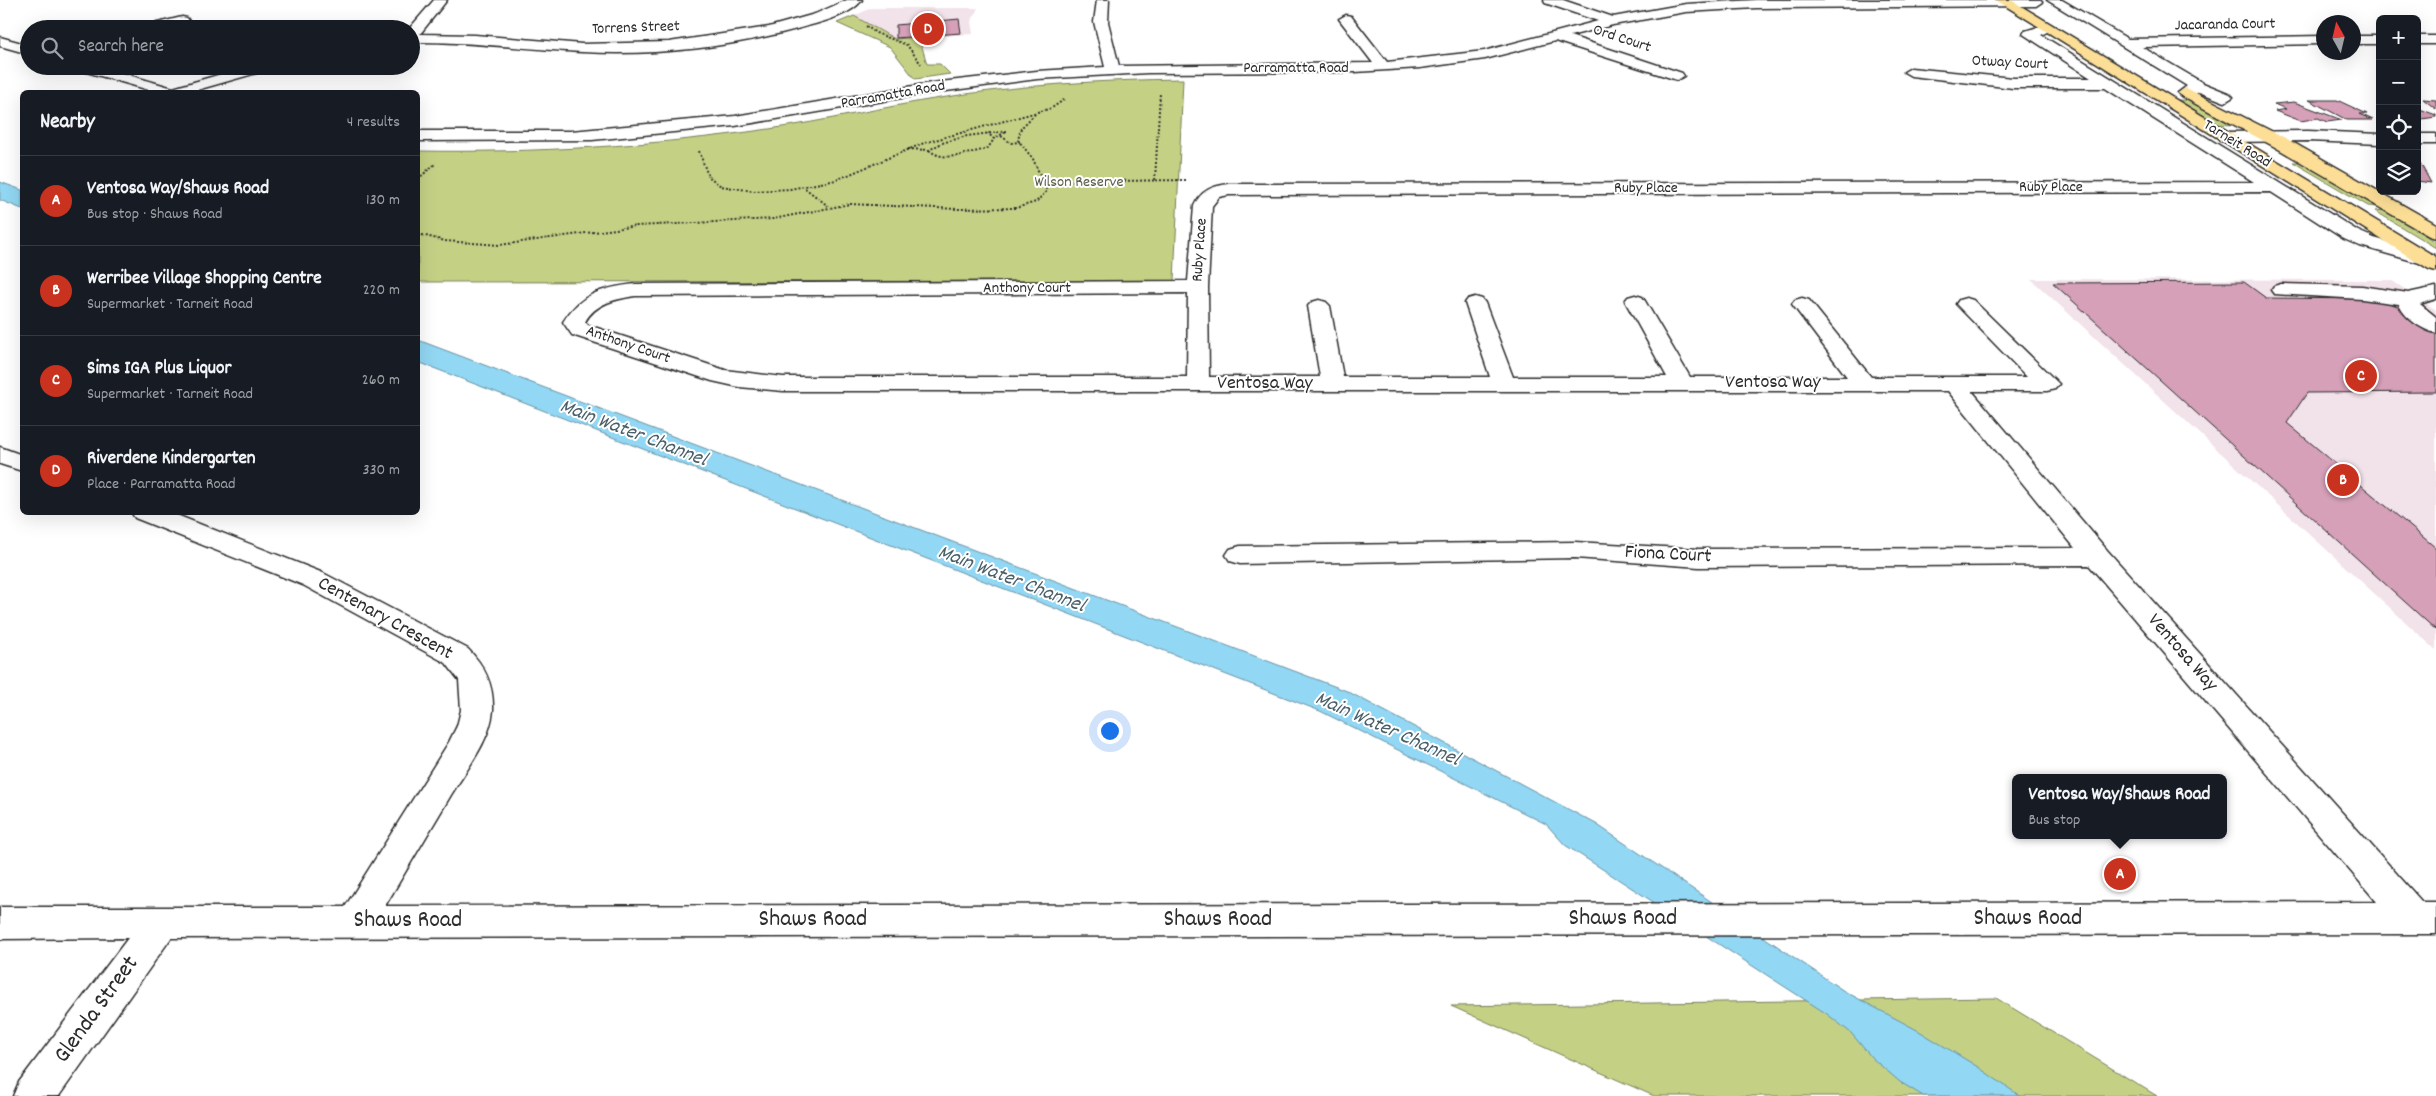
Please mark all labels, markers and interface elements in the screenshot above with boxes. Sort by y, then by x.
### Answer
pin: D [912,10,944,48]
street label: Jacaranda Court [2175,13,2276,37]
street label: Torrens Street [592,15,680,41]
north arrow [2316,15,2361,60]
map controls [2376,15,2421,195]
button: + [2376,15,2421,60]
street label: Ord Court [1590,19,1654,59]
search box [20,20,420,75]
icon: search [38,34,66,62]
text: Search here [78,34,164,61]
street label: Otway Court [1971,50,2049,76]
street label: Parramatta Road [1243,57,1349,80]
button: − [2376,60,2421,105]
street label: Parramatta Road [839,75,947,115]
button: locate [2376,105,2421,150]
text: Nearby [40,108,95,138]
text: 4 results [347,111,400,134]
street label: Tarneit Road [2198,114,2276,174]
button: layers [2376,150,2421,195]
park label: Wilson Reserve [1034,171,1124,194]
text: Ventosa Way/Shaws Road [87,176,269,203]
street label: Ruby Place [2019,176,2083,199]
street label: Ruby Place [1614,177,1678,200]
text: A [52,189,60,212]
text: 130 m [366,189,400,212]
text: Bus stop · Shaws Road [87,203,223,226]
street label: Ruby Place [1186,217,1214,283]
text: Werribee Village Shopping Centre [87,266,322,293]
street label: Anthony Court [983,277,1071,300]
text: B [52,279,60,302]
text: 220 m [363,279,400,302]
text: Supermarket · Tarneit Road [87,293,253,316]
street label: Anthony Court [583,320,673,370]
text: Sims IGA Plus Liquor [87,356,232,383]
pin: C [2345,357,2377,395]
text: C [52,369,60,392]
text: 260 m [362,369,400,392]
street label: Ventosa Way [1725,369,1822,397]
street label: Ventosa Way [1217,370,1314,398]
text: Supermarket · Tarneit Road [87,383,253,406]
water label: Main Water Channel [555,392,713,477]
text: Riverdene Kindergarten [87,446,256,473]
text: D [52,459,60,482]
text: 330 m [362,459,400,482]
pin: B [2327,461,2359,499]
text: Place · Parramatta Road [87,473,236,496]
water label: Main Water Channel [933,538,1091,623]
street label: Fiona Court [1624,539,1712,571]
street label: Centenary Crescent [312,570,458,668]
street label: Ventosa Way [2140,608,2224,699]
water label: Main Water Channel [1310,685,1466,776]
your location [1097,718,1123,744]
popup [2012,774,2227,839]
text: Ventosa Way/Shaws Road [2028,782,2211,809]
text: Bus stop [2028,809,2081,832]
pin: A [2104,855,2136,893]
street label: Shaws Road [1569,902,1677,936]
street label: Shaws Road [1974,902,2082,936]
street label: Shaws Road [759,903,867,937]
street label: Shaws Road [1164,903,1272,937]
street label: Shaws Road [354,904,462,938]
street label: Glenda Street [46,949,148,1071]

